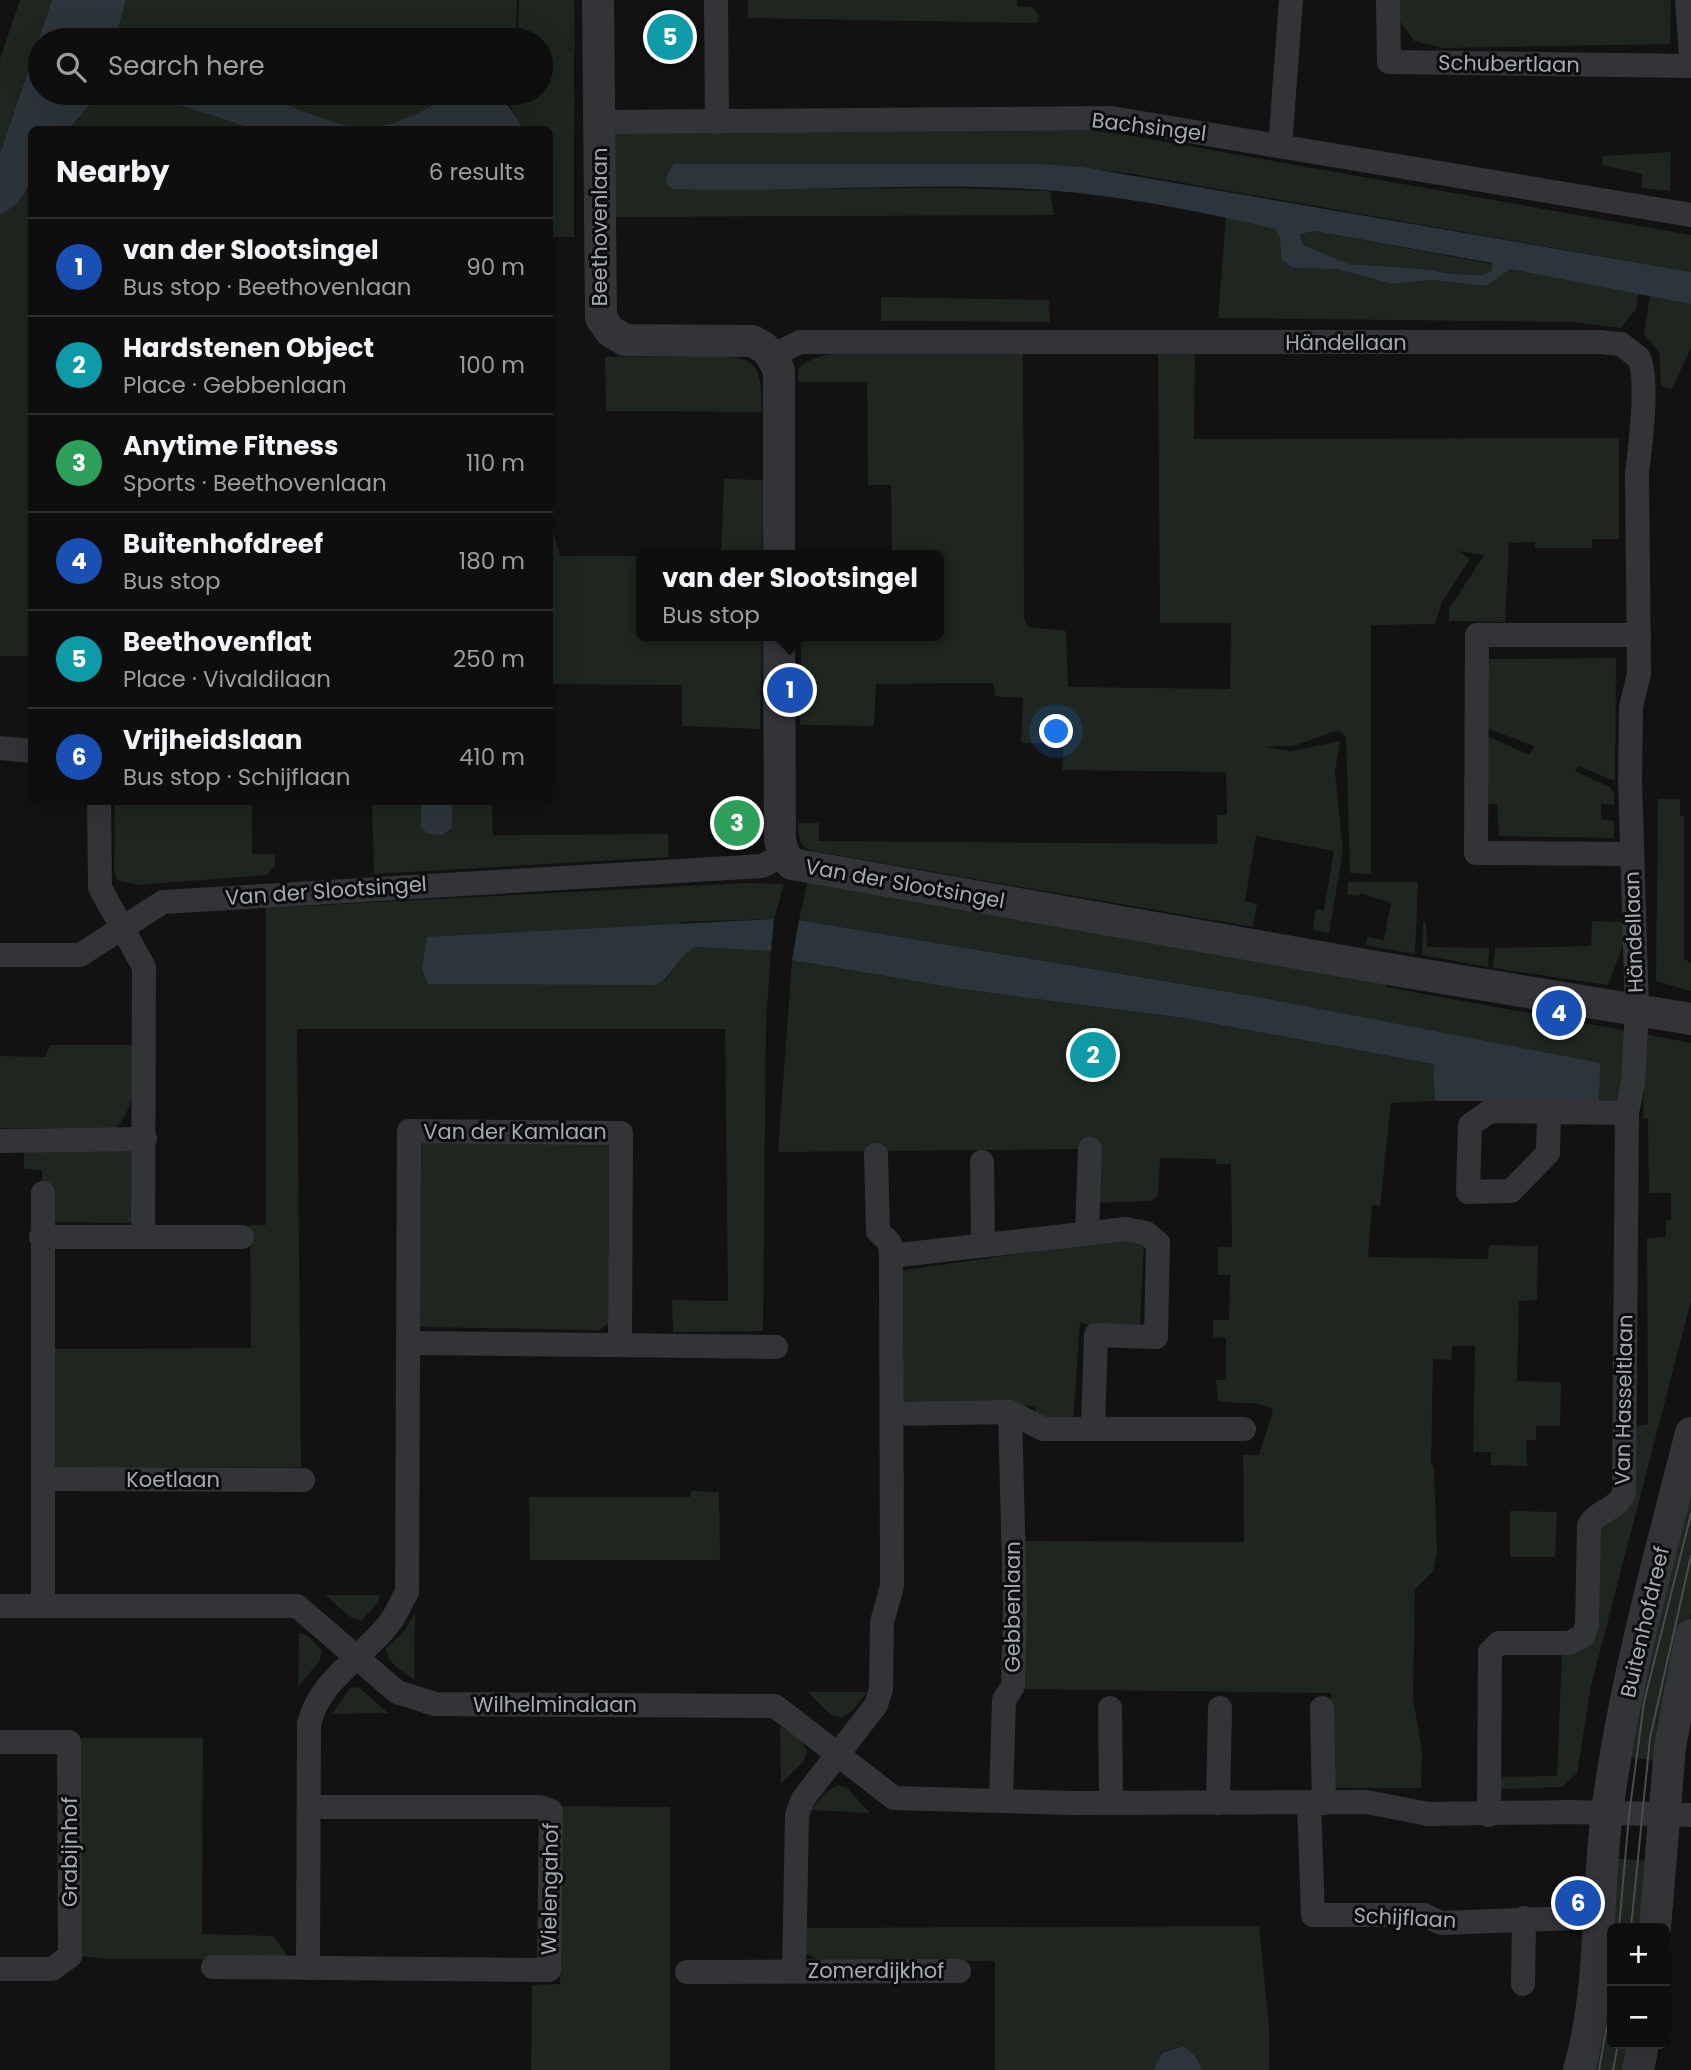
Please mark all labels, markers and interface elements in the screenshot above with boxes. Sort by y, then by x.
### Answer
pin: 5 [647,11,693,63]
search box [28,28,553,105]
icon: search [52,48,90,86]
text: Search here [108,48,265,84]
street label: Schubertlaan [1438,48,1580,79]
street label: Bachsingel [1090,105,1208,148]
street label: Beethovenlaan [585,148,614,306]
text: Nearby [56,150,170,193]
text: 6 results [429,156,525,188]
text: van der Slootsingel [123,232,379,268]
text: 1 [75,251,83,283]
text: 90 m [466,251,525,283]
text: Bus stop · Beethovenlaan [123,271,412,303]
street label: Händellaan [1285,328,1407,357]
text: Hardstenen Object [123,330,374,366]
text: 2 [72,349,86,381]
text: 100 m [459,349,525,381]
text: Place · Gebbenlaan [123,369,347,401]
text: Anytime Fitness [123,428,338,464]
text: 3 [72,447,86,479]
text: 110 m [466,447,525,479]
text: Sports · Beethovenlaan [123,467,387,499]
text: Buitenhofdreef [123,526,323,562]
text: 4 [71,545,87,577]
text: 180 m [459,545,525,577]
popup [636,550,944,641]
text: van der Slootsingel [662,560,918,596]
text: Bus stop [123,565,221,597]
text: Bus stop [662,599,760,631]
text: Beethovenflat [123,624,312,660]
text: 5 [72,643,86,675]
text: 250 m [453,643,525,675]
text: Place · Vivaldilaan [123,663,331,695]
pin: 1 [767,664,813,716]
your location [1039,714,1073,748]
text: Vrijheidslaan [123,722,302,758]
text: 6 [72,741,86,773]
text: 410 m [459,741,525,773]
text: Bus stop · Schijflaan [123,761,350,793]
pin: 3 [714,797,760,849]
street label: Van der Slootsingel [803,852,1007,915]
street label: Van der Slootsingel [224,869,428,912]
street label: Händellaan [1617,871,1650,993]
pin: 4 [1536,987,1582,1039]
pin: 2 [1070,1029,1116,1081]
street label: Van der Kamlaan [423,1117,607,1146]
street label: Van Hasseltlaan [1608,1314,1639,1486]
street label: Koetlaan [126,1465,220,1494]
street label: Gebbenlaan [998,1541,1027,1673]
street label: Buitenhofdreef [1613,1543,1676,1700]
street label: Wilhelminalaan [473,1690,637,1719]
street label: Grabijnhof [55,1797,84,1907]
street label: Wielengahof [534,1822,565,1955]
pin: 6 [1555,1877,1601,1929]
street label: Schijflaan [1353,1900,1457,1935]
map controls [1607,1923,1670,2049]
button: + [1607,1923,1670,1986]
street label: Zomerdijkhof [808,1956,944,1985]
button: − [1607,1986,1670,2049]

